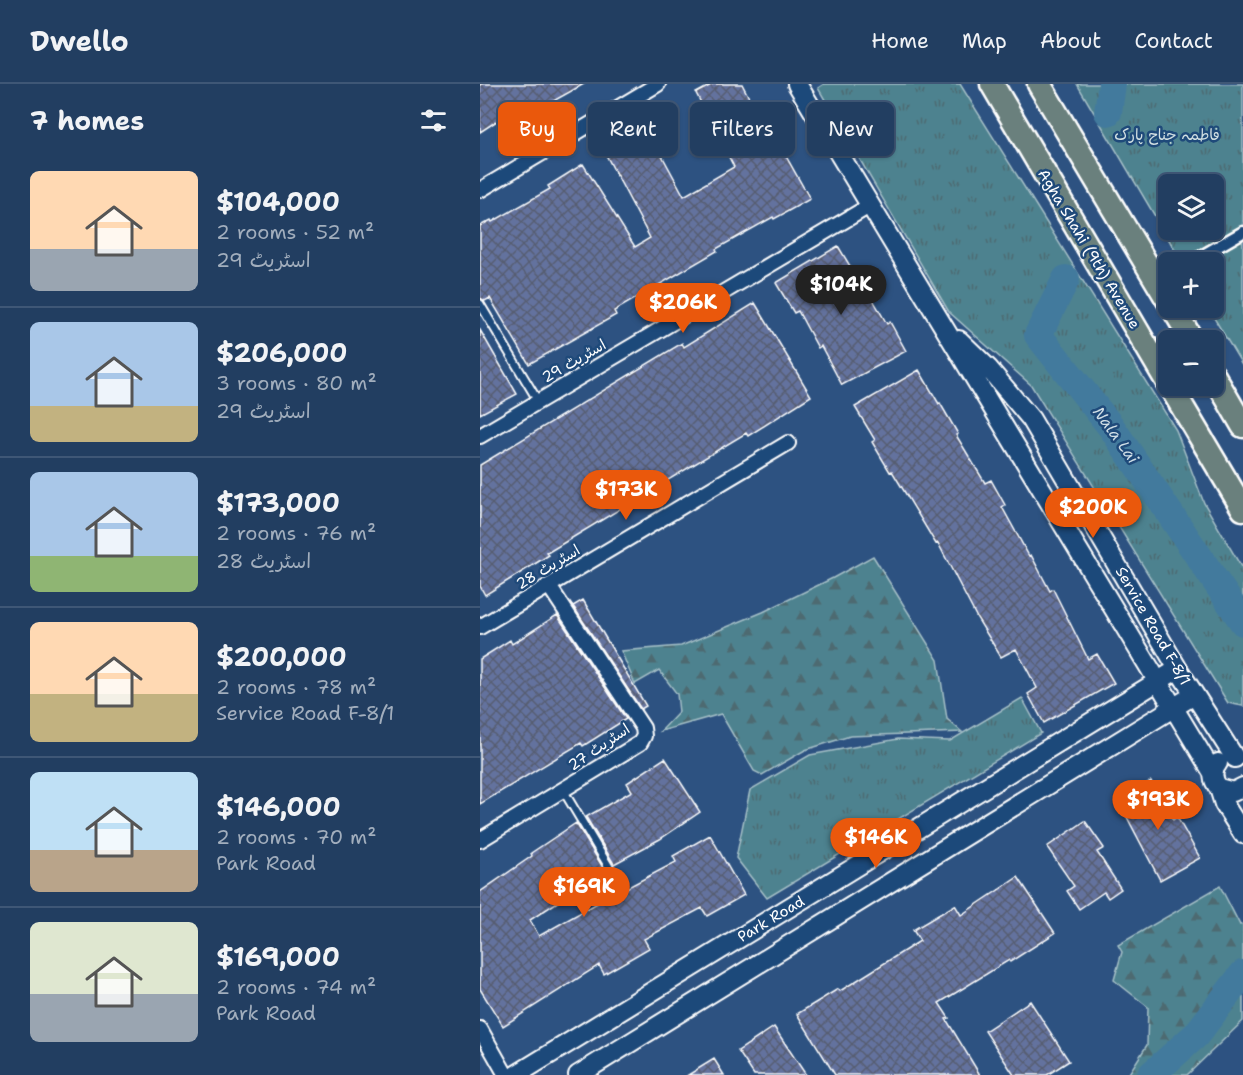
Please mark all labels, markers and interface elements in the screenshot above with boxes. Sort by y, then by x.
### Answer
text: Dwello [30,22,129,60]
text: Home [871,27,929,55]
text: Map [962,27,1007,55]
text: About [1040,27,1101,55]
text: Contact [1134,27,1213,55]
chip: Buy [498,102,576,156]
chip: Rent [588,102,678,156]
chip: Filters [690,102,795,156]
chip: New [807,102,894,156]
text: 7 homes [30,103,144,138]
icon: filters [417,104,450,137]
park label: فاطمہ جناح پارک [1114,125,1220,145]
street label: Agha Shahi (9th) Avenue [1033,165,1145,333]
map controls [1158,174,1224,396]
button: layers [1158,174,1224,240]
text: $104,000 [216,184,340,219]
icon: home [78,195,150,267]
text: 2 rooms · 52 m² [216,219,374,245]
text: اسٹریٹ 29 [216,247,311,273]
button: + [1158,252,1224,318]
pin: $104K [799,265,883,316]
text: $104K [809,271,873,297]
pin: $206K [641,283,725,334]
text: $206K [649,289,717,315]
button: − [1158,330,1224,396]
text: $206,000 [216,335,348,370]
street label: اسٹریٹ 29 [538,335,610,387]
icon: home [78,346,150,418]
text: 3 rooms · 80 m² [216,370,377,396]
text: اسٹریٹ 29 [216,398,311,424]
water label: Nala Lai [1088,402,1144,468]
pin: $173K [584,470,668,521]
text: $173K [595,476,657,502]
text: $173,000 [216,485,340,520]
pin: $200K [1051,488,1135,539]
text: $200K [1059,494,1127,520]
icon: home [78,496,150,568]
text: 2 rooms · 76 m² [216,520,376,546]
street label: اسٹریٹ 28 [512,540,584,594]
text: اسٹریٹ 28 [216,548,311,574]
street label: Service Road F-8/1 [1111,563,1195,689]
text: $200,000 [216,639,347,674]
icon: home [78,646,150,718]
text: 2 rooms · 78 m² [216,674,376,700]
text: Service Road F-8/1 [216,700,395,726]
street label: اسٹریٹ 27 [564,719,634,775]
pin: $193K [1116,780,1200,831]
text: $193K [1126,786,1190,812]
text: $146,000 [216,789,341,824]
icon: home [78,796,150,868]
pin: $146K [834,818,918,869]
text: 2 rooms · 70 m² [216,824,377,850]
text: $146K [844,824,908,850]
text: Park Road [216,850,316,876]
pin: $169K [542,867,626,918]
text: $169K [553,873,615,899]
street label: Park Road [734,891,809,947]
text: $169,000 [216,939,340,974]
icon: home [78,946,150,1018]
text: 2 rooms · 74 m² [216,974,376,1000]
text: Park Road [216,1000,316,1026]

